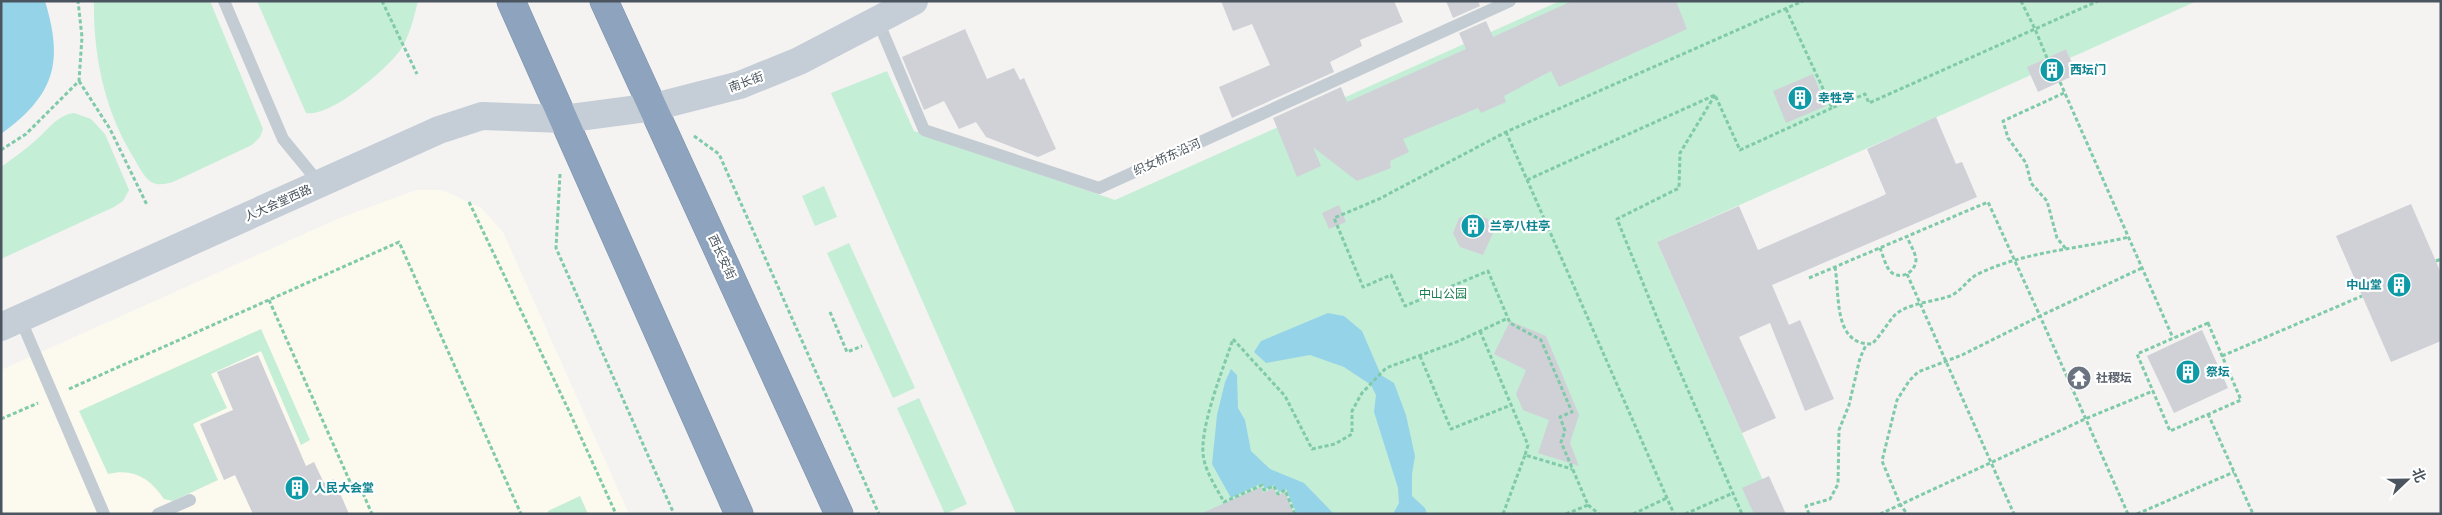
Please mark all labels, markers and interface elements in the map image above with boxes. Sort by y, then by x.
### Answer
building icon: 西坛门 [2039,57,2065,83]
place label: 西坛门 [2070,63,2106,78]
street label: 南长街 [727,69,766,96]
building icon: 幸牲亭 [1787,85,1813,111]
place label: 幸牲亭 [1818,91,1854,106]
street label: 织女桥东沿河 [1131,136,1203,179]
street label: 人大会堂西路 [242,182,314,225]
building icon: 兰亭八柱亭 [1460,213,1486,239]
place label: 兰亭八柱亭 [1490,219,1550,234]
street label: 西长安街 [705,232,738,282]
building icon: 中山堂 [2386,272,2412,298]
place label: 中山堂 [2346,278,2382,293]
park label: 中山公园 [1419,287,1467,302]
building icon: 祭坛 [2175,359,2201,385]
temple icon: 社稷坛 [2066,365,2092,391]
place label: 祭坛 [2206,365,2230,380]
place label: 社稷坛 [2096,371,2132,386]
north arrow [2382,455,2432,505]
text: 北 [2408,466,2429,485]
building icon: 人民大会堂 [284,475,310,501]
place label: 人民大会堂 [314,481,374,496]

